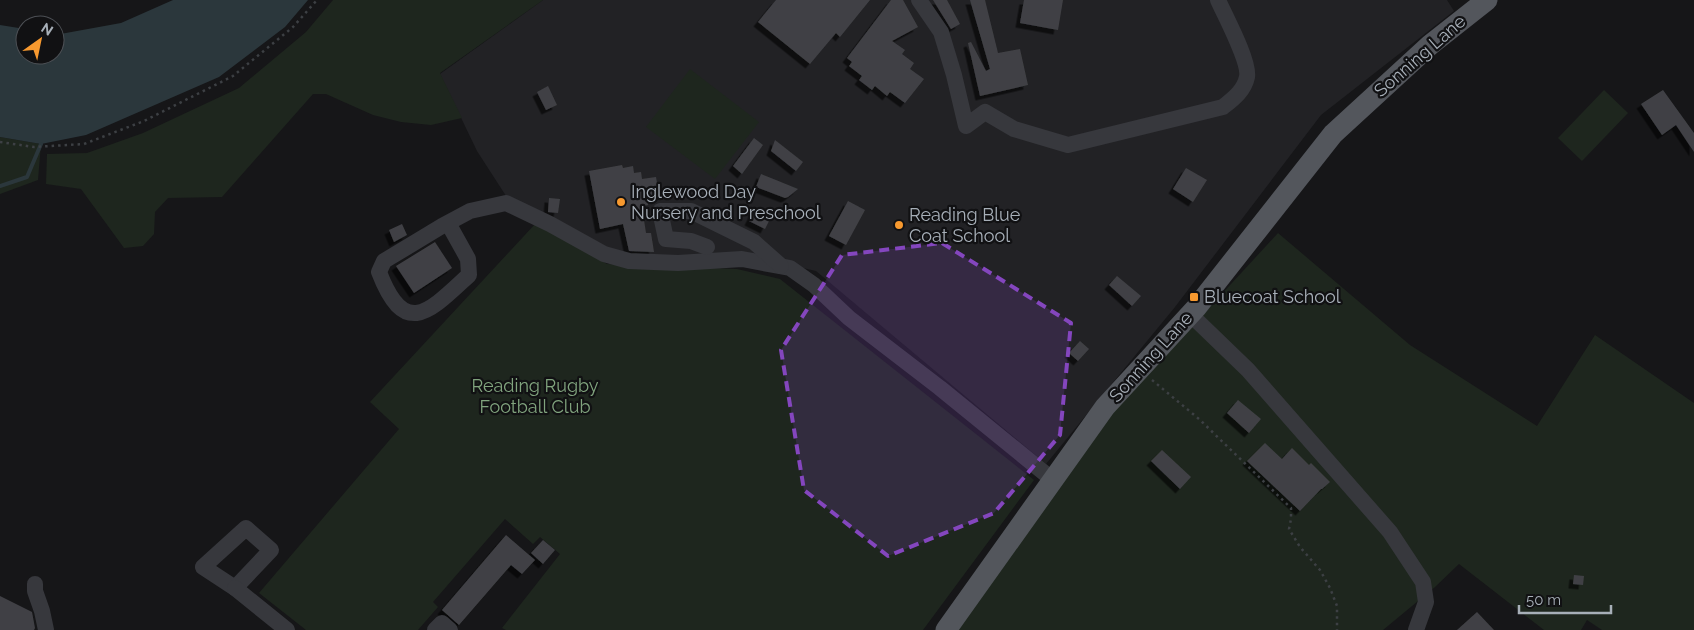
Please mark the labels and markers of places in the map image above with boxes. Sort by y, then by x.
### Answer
place label: Inglewood Day Nursery and Preschool [631,181,821,223]
marker: Inglewood Day Nursery and Preschool [615,196,627,208]
place label: Reading Blue Coat School [909,204,1021,246]
marker: Reading Blue Coat School [893,219,905,231]
place label: Bluecoat School [1204,286,1341,307]
marker: Bluecoat School [1188,291,1200,303]

